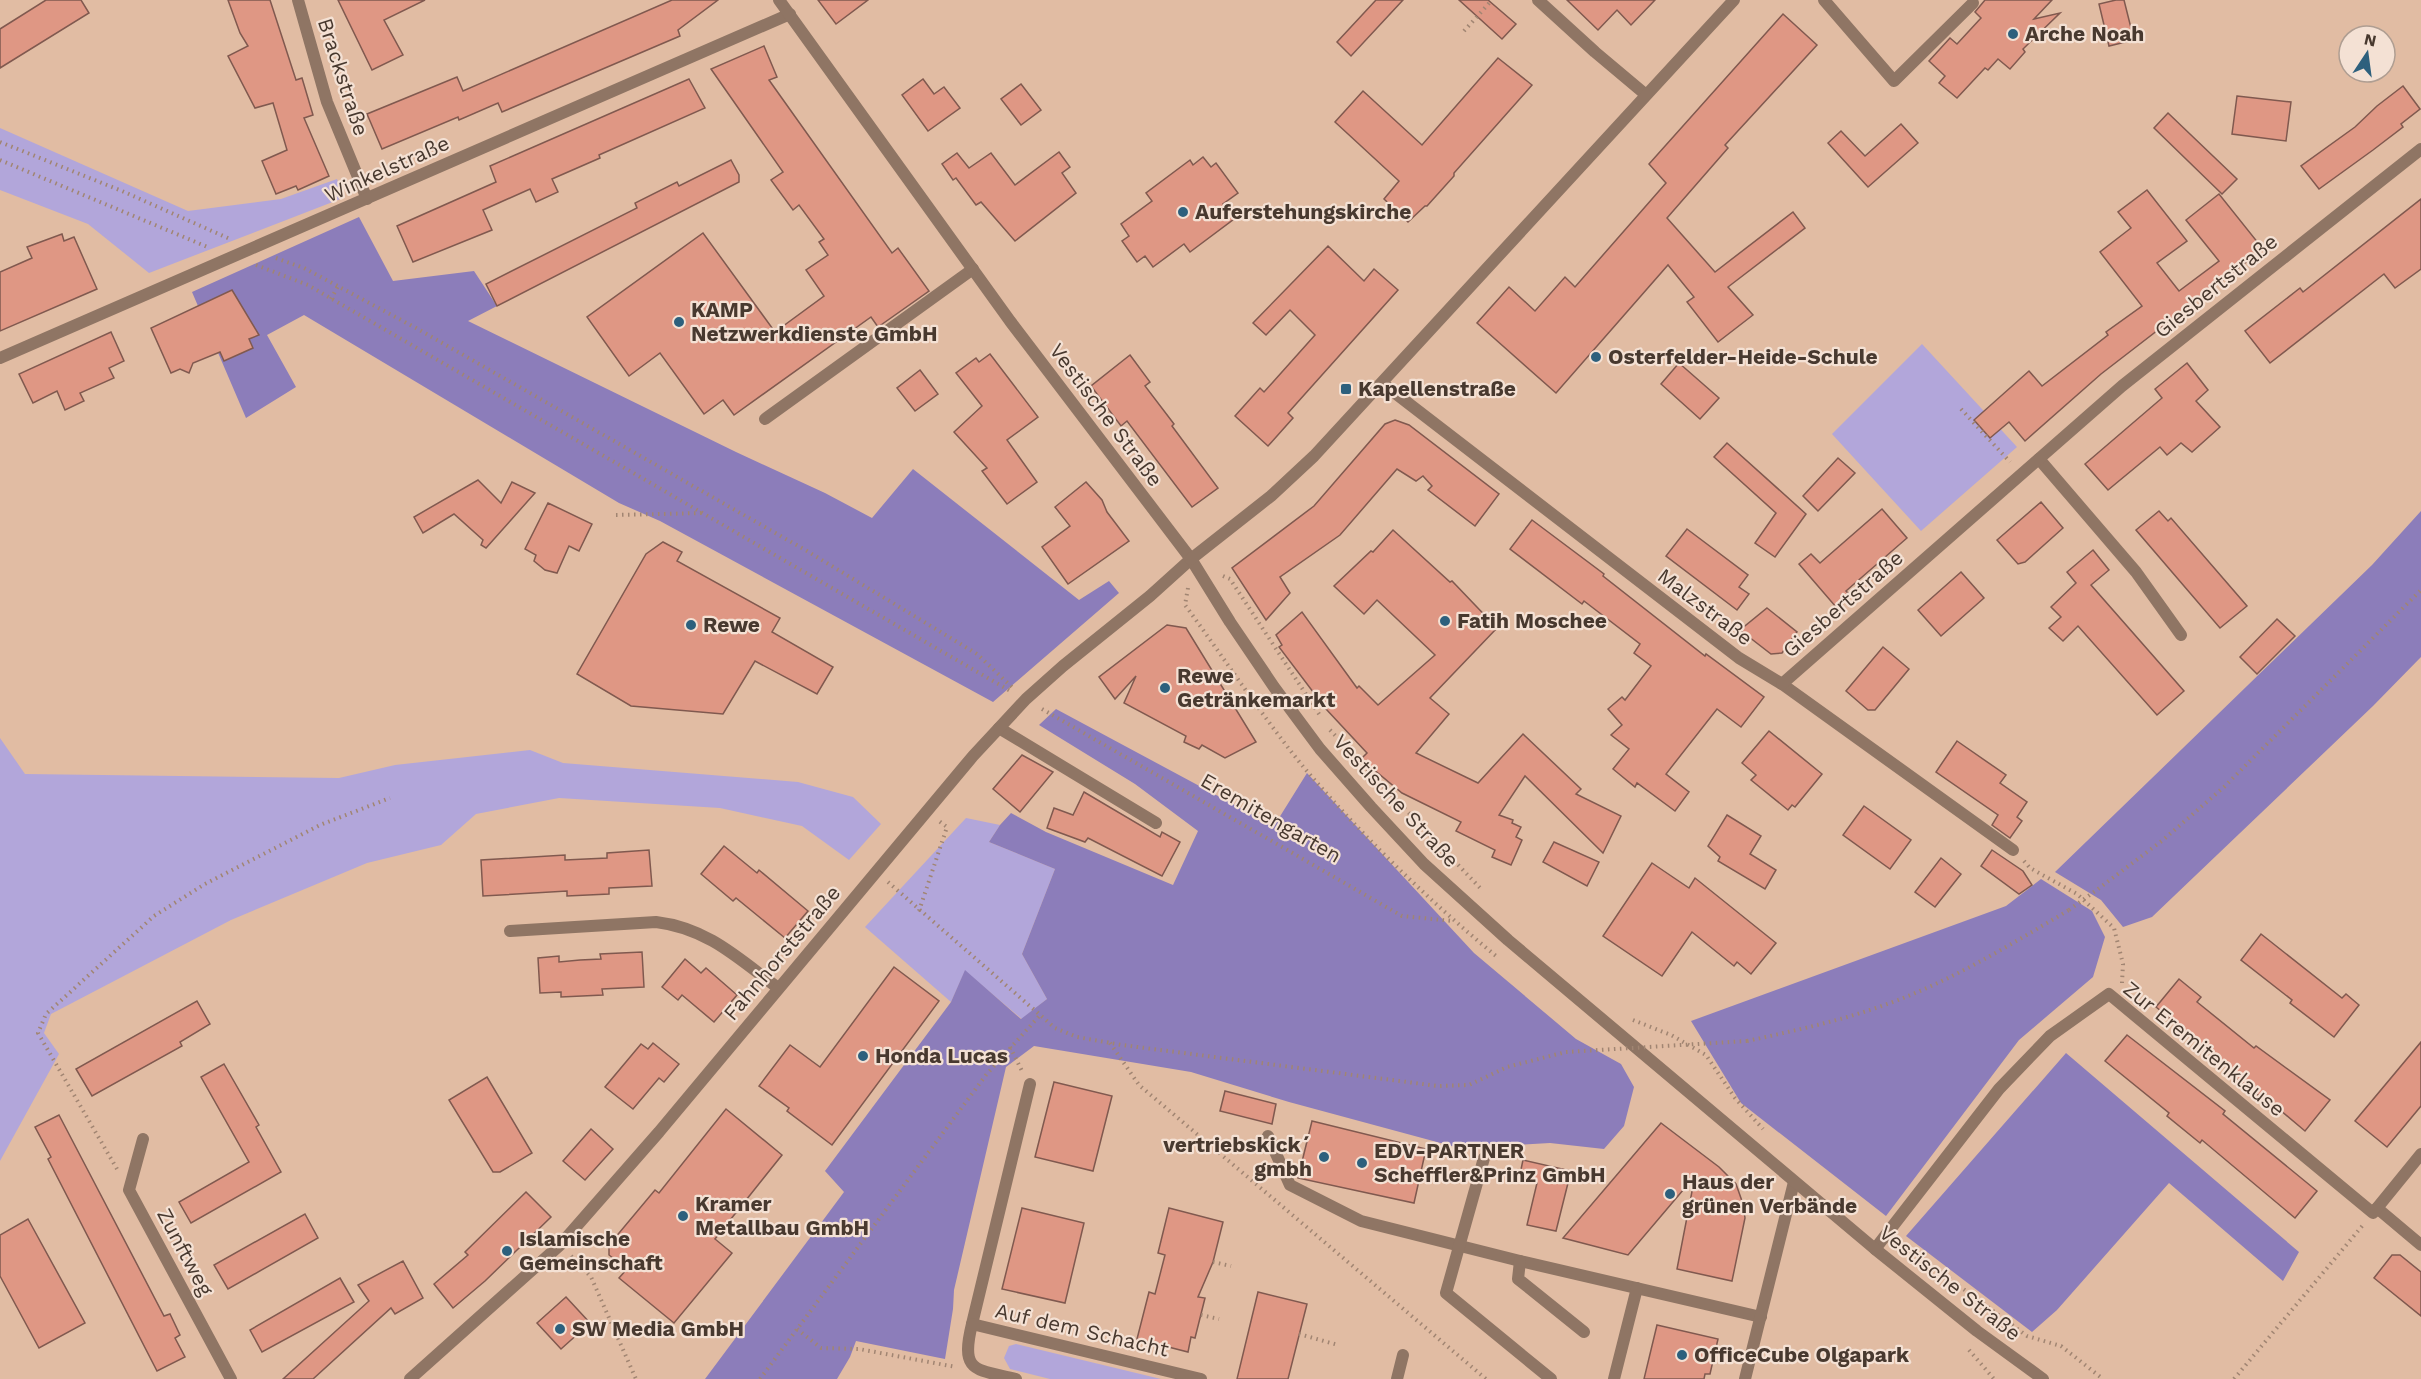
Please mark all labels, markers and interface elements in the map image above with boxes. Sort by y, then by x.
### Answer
street label: Brackstraße [313,15,374,139]
place label: Arche Noah [2025,21,2144,46]
north arrow [2337,24,2397,84]
marker: Arche Noah [2006,27,2020,41]
text: N [2362,29,2378,50]
street label: Winkelstraße [321,130,453,207]
place label: Auferstehungskirche [1195,199,1411,224]
marker: Auferstehungskirche [1176,205,1190,219]
street label: Giesbertstraße [2149,228,2282,343]
place label: KAMP Netzwerkdienste GmbH [691,297,937,346]
marker: KAMP Netzwerkdienste GmbH [672,315,686,329]
street label: Vestische Straße [1044,338,1168,491]
place label: Osterfelder-Heide-Schule [1608,344,1878,369]
marker: Osterfelder-Heide-Schule [1589,350,1603,364]
place label: Kapellenstraße [1358,376,1516,401]
marker: Kapellenstraße [1339,382,1353,396]
street label: Giesbertstraße [1777,545,1908,663]
street label: Malzstraße [1653,563,1758,650]
place label: Fatih Moschee [1457,608,1607,633]
place label: Rewe [703,612,760,637]
marker: Fatih Moschee [1438,614,1452,628]
marker: Rewe [684,618,698,632]
place label: Rewe Getränkemarkt [1177,663,1335,712]
marker: Rewe Getränkemarkt [1158,681,1172,695]
street label: Vestische Straße [1328,729,1464,872]
street label: Eremitengarten [1197,767,1346,868]
street label: Fahnhorststraße [718,880,845,1025]
street label: Zur Eremitenklause [2118,976,2290,1121]
place label: Honda Lucas [875,1043,1008,1068]
marker: Honda Lucas [856,1049,870,1063]
place label: vertriebskick´ gmbh [1162,1132,1312,1181]
place label: EDV-PARTNER Scheffler&Prinz GmbH [1374,1138,1606,1187]
marker: vertriebskick´ gmbh [1317,1150,1331,1164]
marker: EDV-PARTNER Scheffler&Prinz GmbH [1355,1156,1369,1170]
place label: Haus der grünen Verbände [1682,1169,1857,1218]
marker: Haus der grünen Verbände [1663,1187,1677,1201]
place label: Kramer Metallbau GmbH [695,1191,869,1240]
street label: Zunftweg [152,1204,219,1300]
marker: Kramer Metallbau GmbH [676,1209,690,1223]
street label: Vestische Straße [1875,1220,2026,1346]
place label: Islamische Gemeinschaft [519,1226,663,1275]
marker: Islamische Gemeinschaft [500,1244,514,1258]
street label: Auf dem Schacht [993,1297,1171,1362]
place label: SW Media GmbH [572,1316,744,1341]
marker: SW Media GmbH [553,1322,567,1336]
place label: OfficeCube Olgapark [1694,1342,1910,1367]
marker: OfficeCube Olgapark [1675,1348,1689,1362]

